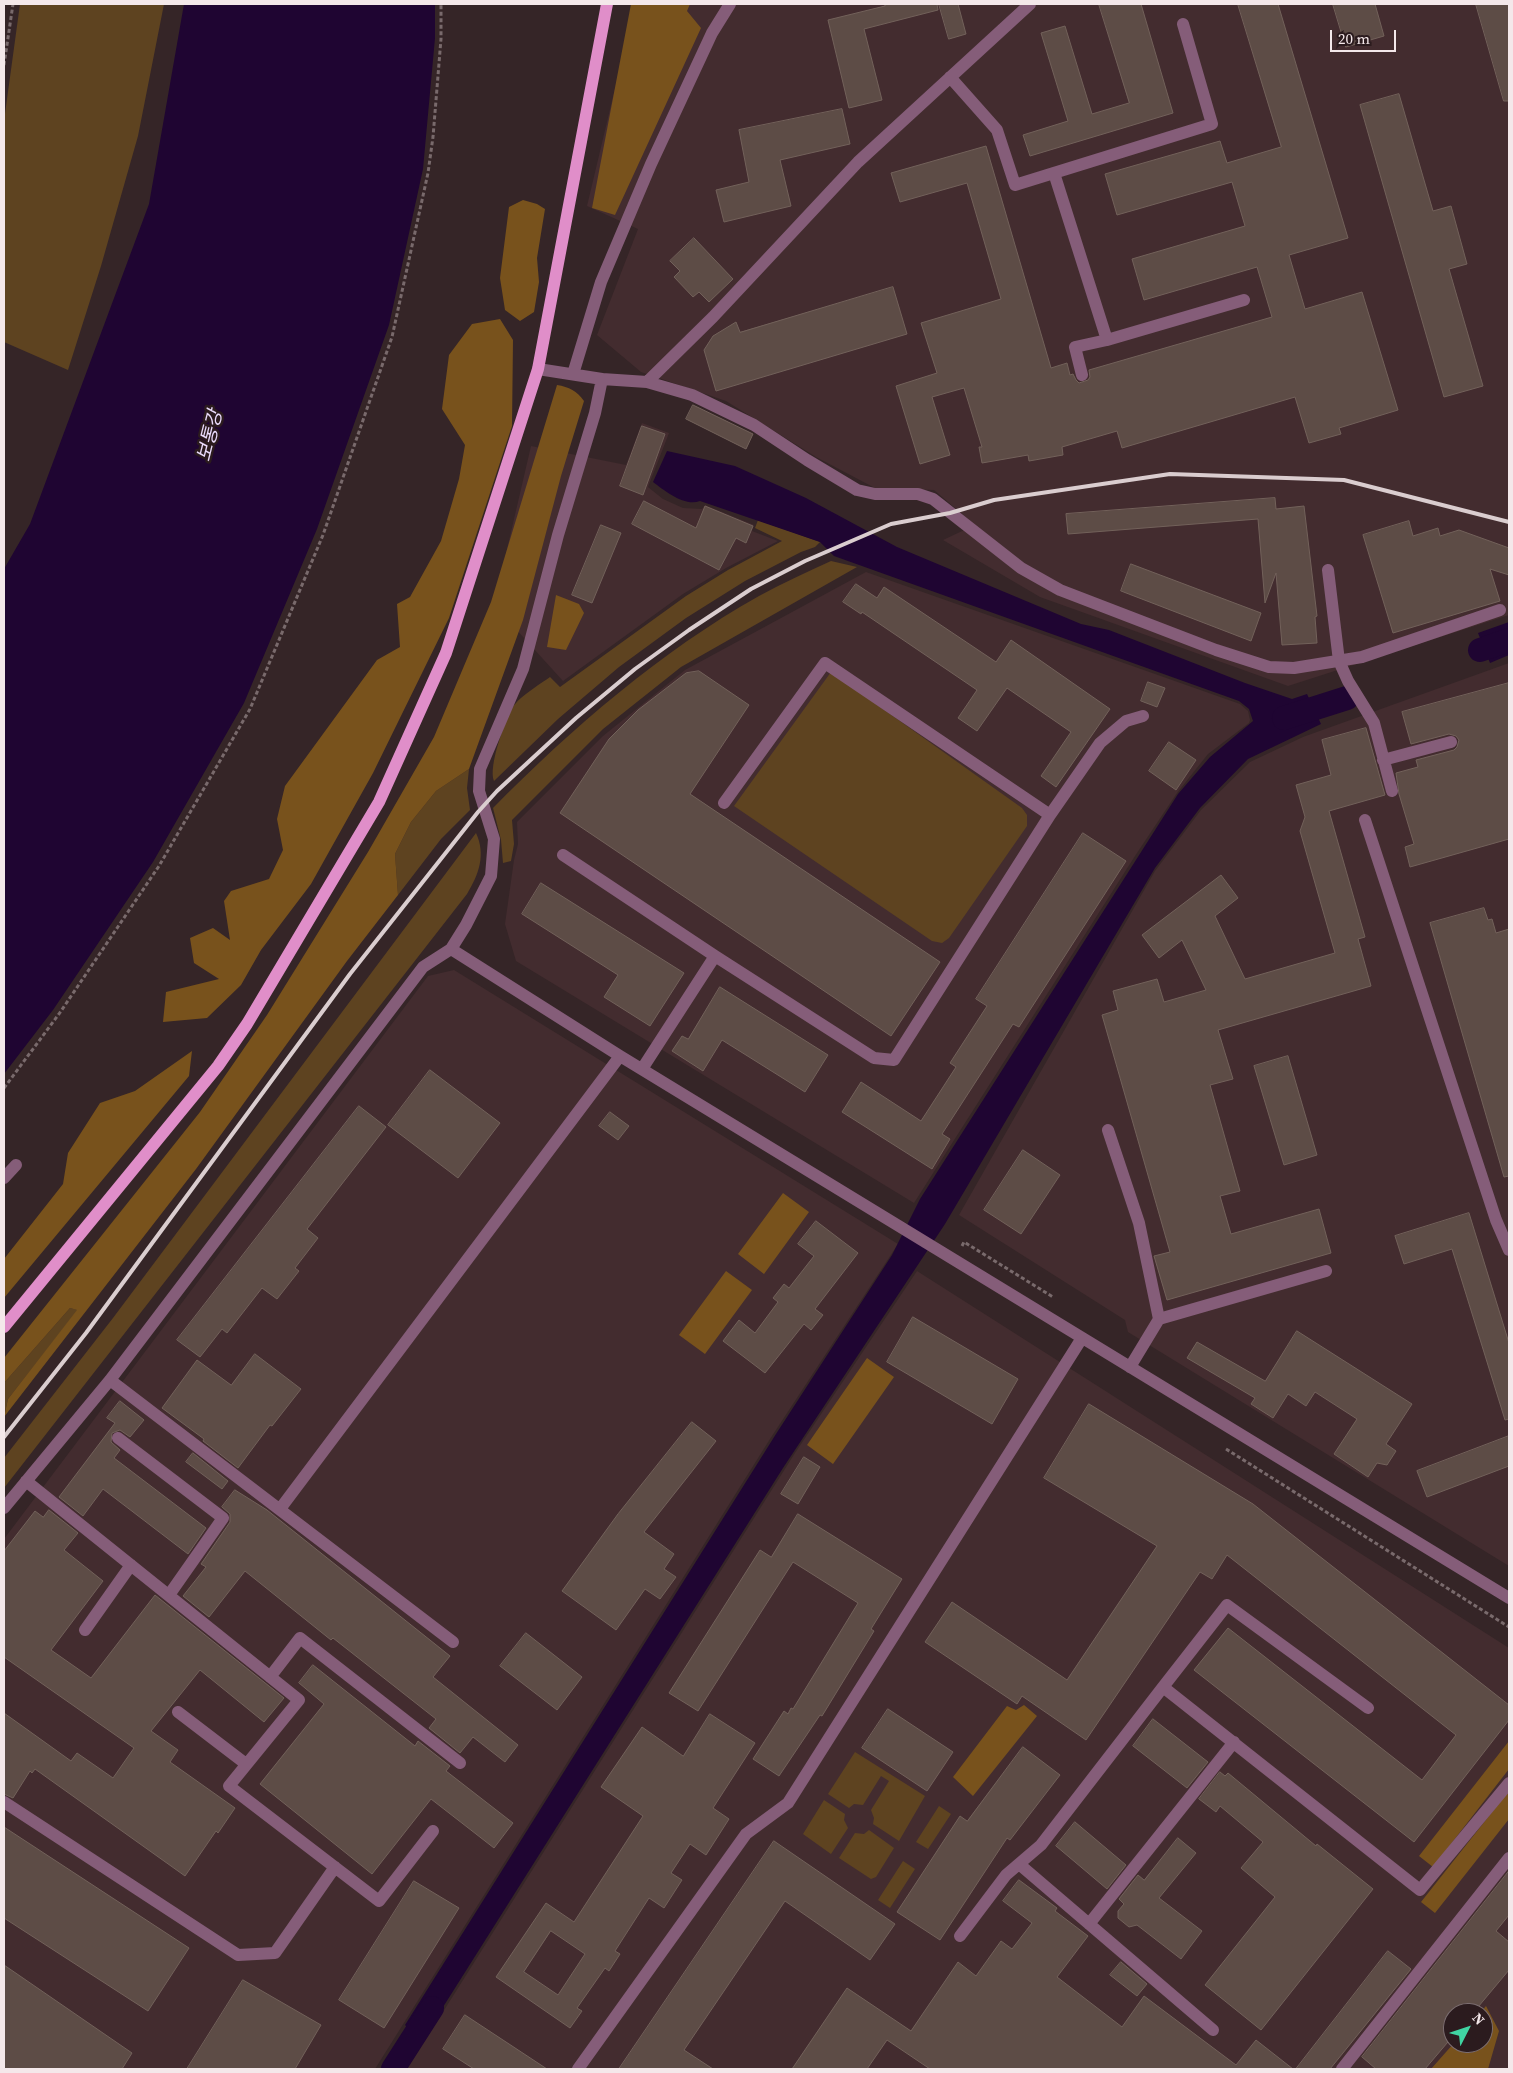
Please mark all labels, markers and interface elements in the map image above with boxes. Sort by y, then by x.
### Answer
scale bar [1333,20,1399,52]
text: 20 m [1338,28,1370,49]
water label: 보통강 [194,408,228,464]
north arrow [1443,2003,1493,2053]
text: N [1468,2008,1489,2029]

